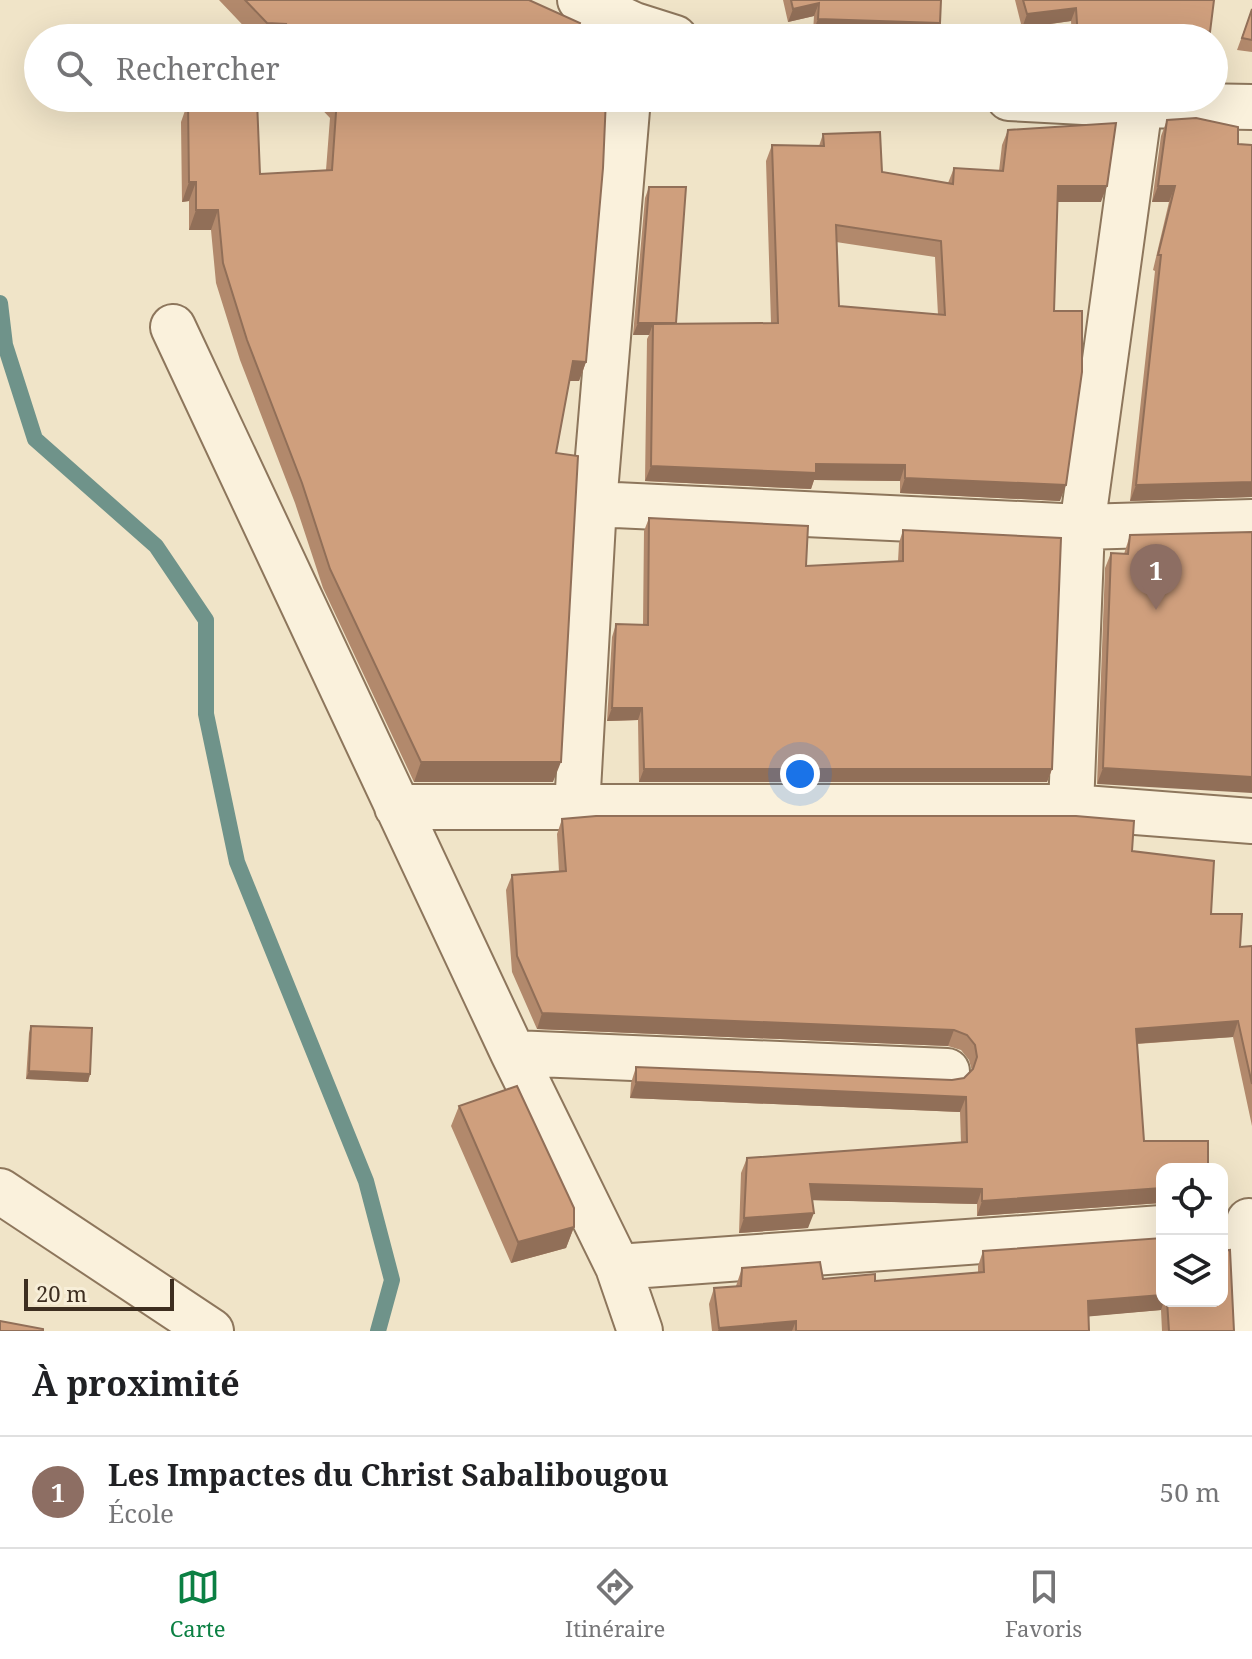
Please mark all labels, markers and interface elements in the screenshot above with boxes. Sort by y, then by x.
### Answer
search box [24,24,1228,112]
icon: search [52,46,96,90]
text: Rechercher [116,48,280,89]
pin: 1 [1130,544,1182,610]
your location [780,754,820,794]
map controls [1156,1163,1228,1307]
button: locate [1156,1163,1228,1235]
button: layers [1156,1235,1228,1307]
scale bar [24,1275,174,1311]
text: 20 m [36,1278,87,1308]
text: À proximité [32,1360,240,1406]
text: Les Impactes du Christ Sabalibougou [108,1454,668,1495]
text: 1 [51,1474,65,1510]
text: 50 m [1160,1474,1220,1510]
text: École [108,1495,174,1531]
tab: Carte [170,1565,226,1643]
tab: Itinéraire [565,1565,665,1643]
tab: Favoris [1005,1565,1082,1643]

